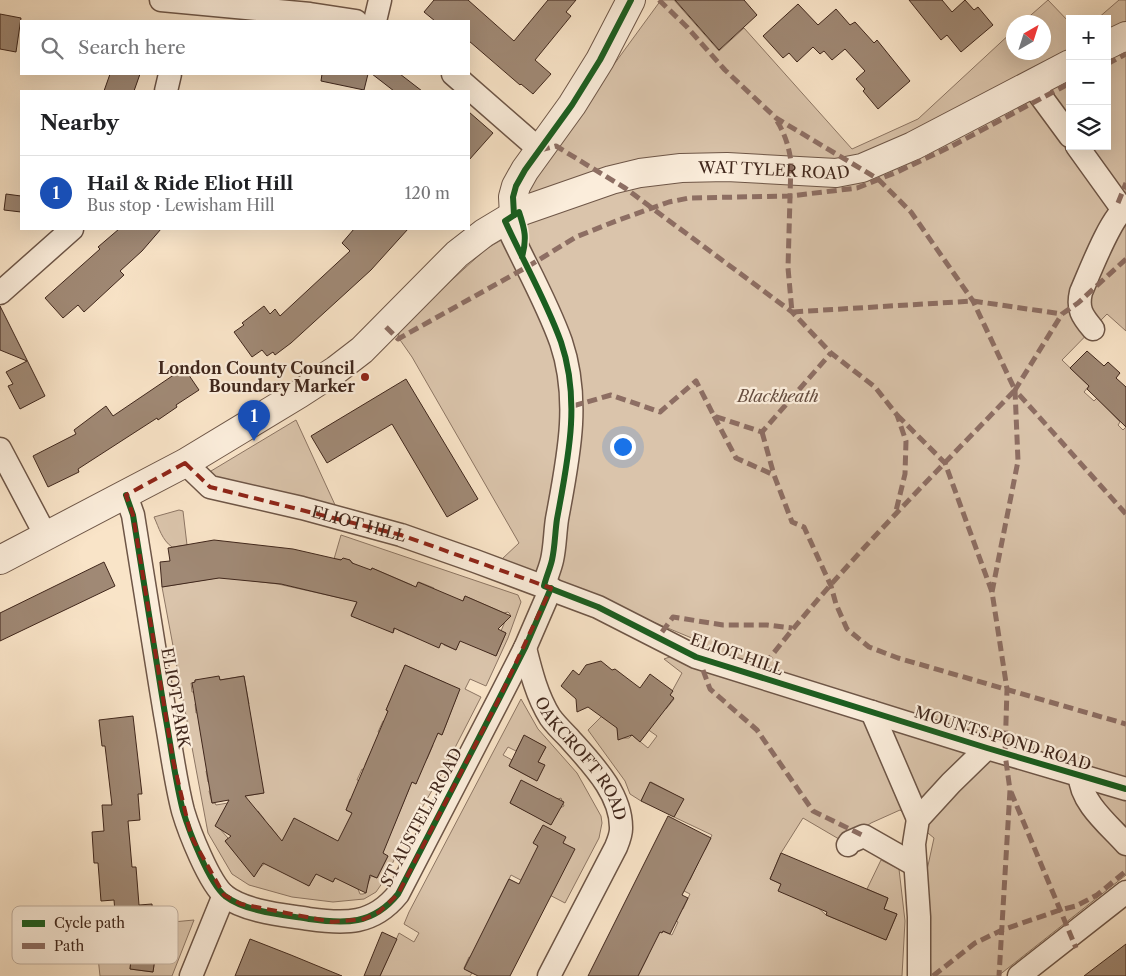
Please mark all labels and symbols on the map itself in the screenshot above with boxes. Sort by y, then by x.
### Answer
north arrow [1006,15,1051,60]
street label: WAT TYLER ROAD [697,157,852,183]
place label: London County Council Boundary Marker [158,358,355,396]
marker: London County Council Boundary Marker [359,371,371,383]
park label: Blackheath [735,386,819,406]
pin: 1 [238,400,270,441]
your location [610,434,636,460]
street label: ELIOT HILL [309,501,409,546]
street label: ELIOT HILL [688,629,787,679]
street label: ELIOT PARK [157,646,195,751]
street label: OAKCROFT ROAD [531,693,631,822]
street label: MOUNTS POND ROAD [912,702,1094,774]
street label: ST AUSTELL ROAD [376,744,466,890]
legend [12,906,178,964]
text: Cycle path [54,914,125,932]
text: Path [54,937,84,955]

